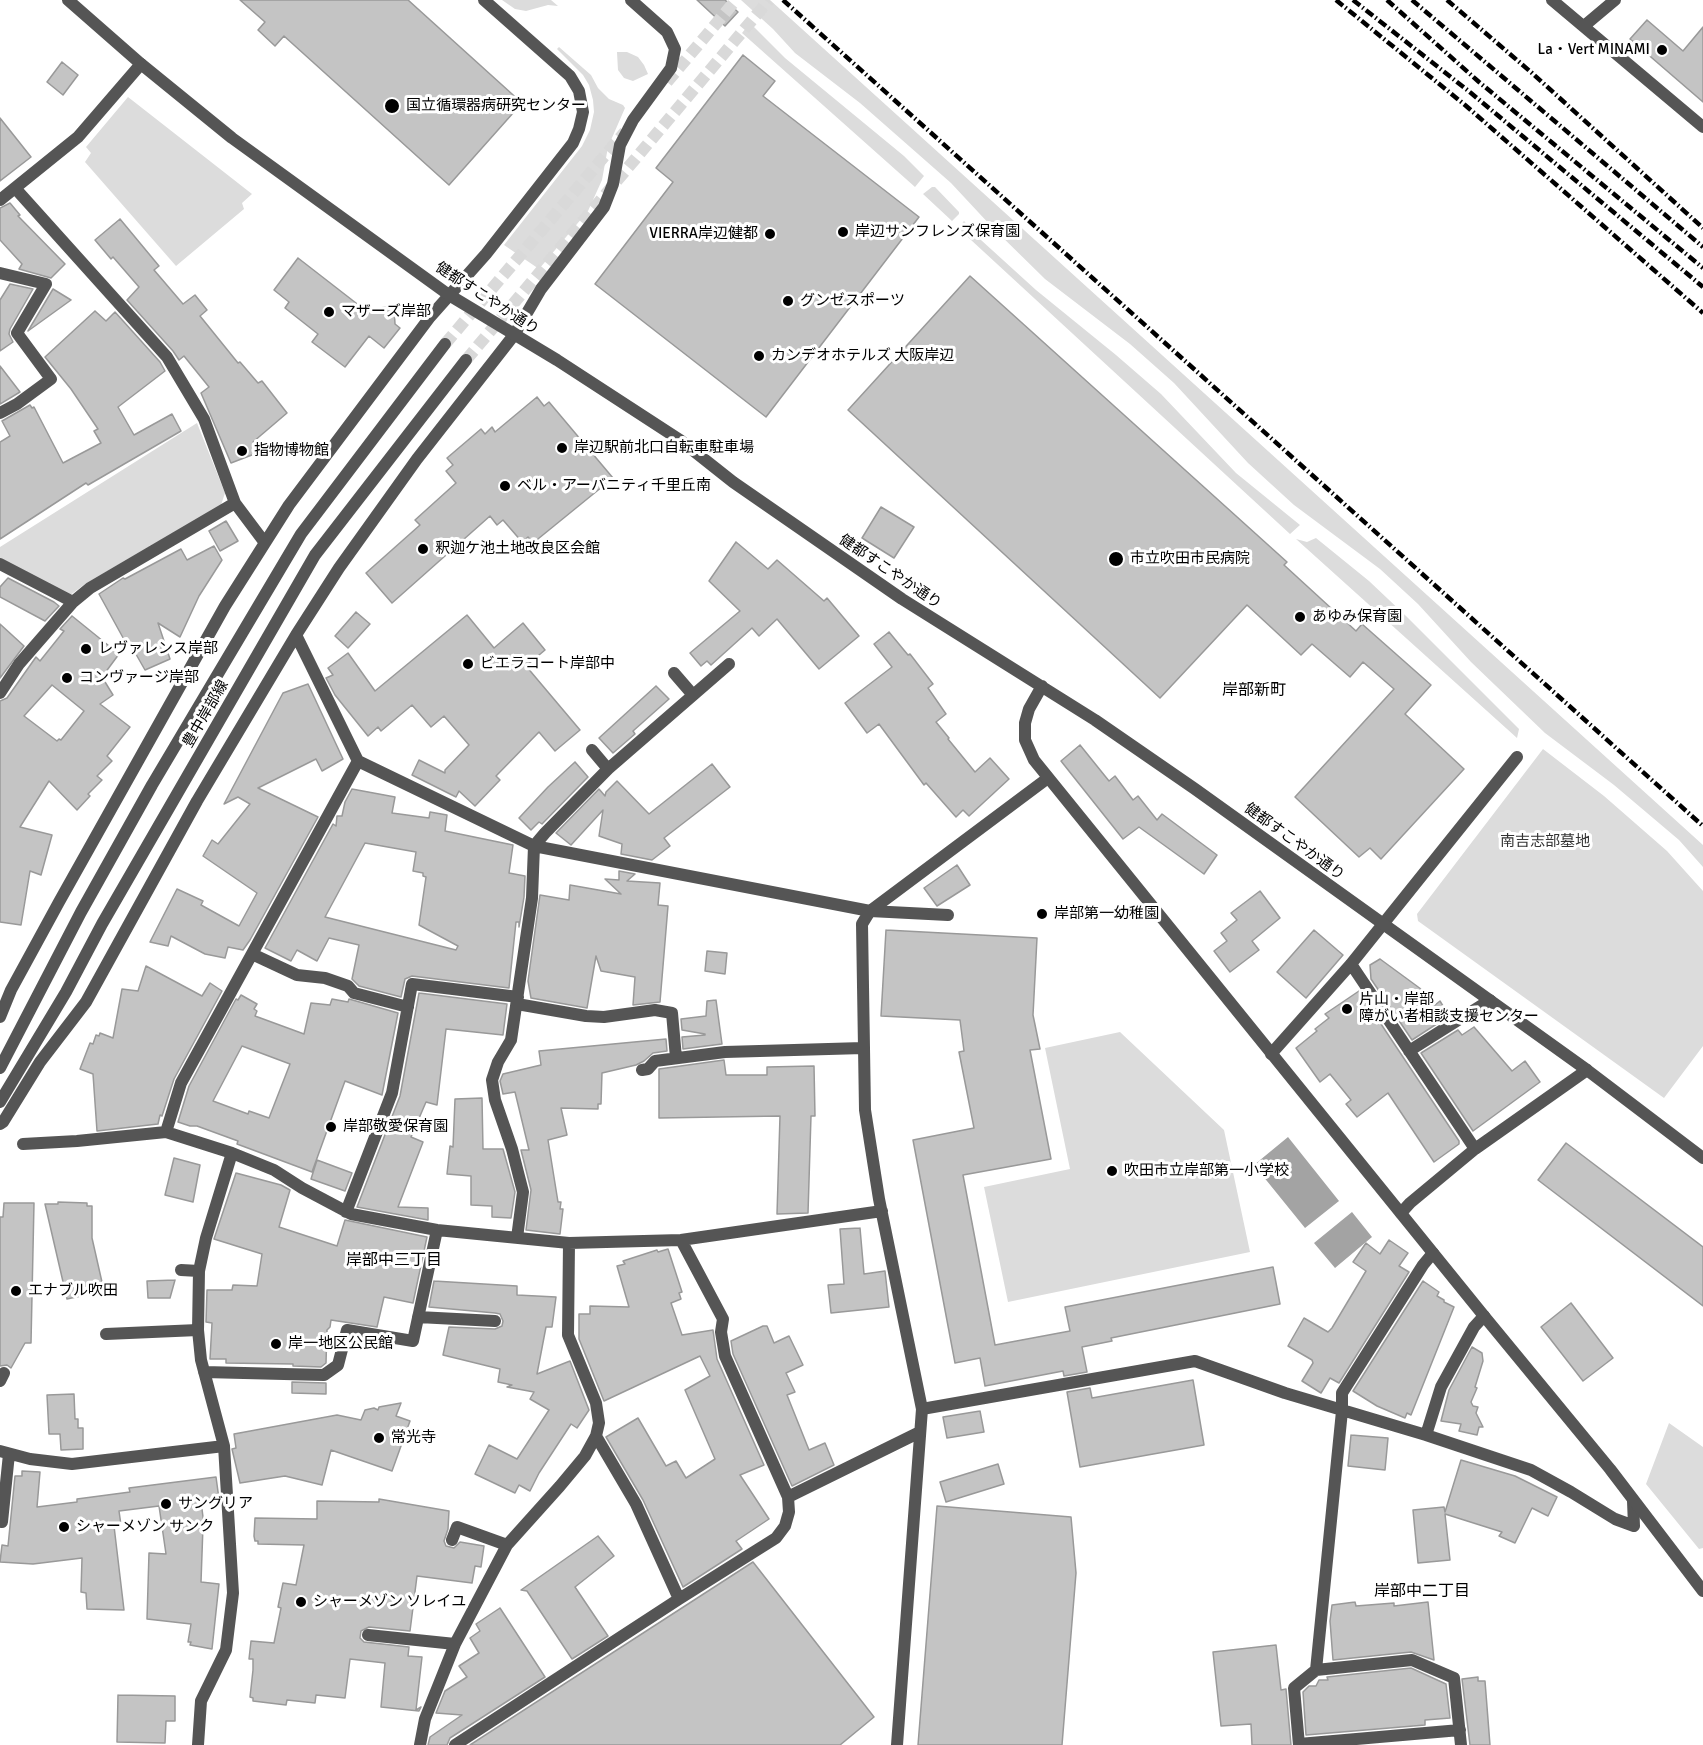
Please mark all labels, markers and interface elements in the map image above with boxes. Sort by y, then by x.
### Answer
place label: La・Vert MINAMI [1538,41,1650,59]
marker: La・Vert MINAMI [1655,43,1669,57]
marker: 国立循環器病研究センター [383,97,401,115]
place label: 国立循環器病研究センター [406,97,586,115]
place label: 岸辺サンフレンズ保育園 [855,223,1020,241]
place label: VIERRA岸辺健都 [649,225,758,243]
marker: 岸辺サンフレンズ保育園 [836,225,850,239]
marker: VIERRA岸辺健都 [763,227,777,241]
street label: 健都すこやか通り [432,259,542,339]
place label: グンゼスポーツ [800,292,905,310]
marker: グンゼスポーツ [781,294,795,308]
place label: マザーズ岸部 [341,303,431,321]
marker: マザーズ岸部 [322,305,336,319]
place label: カンデオホテルズ 大阪岸辺 [771,347,954,365]
marker: カンデオホテルズ 大阪岸辺 [752,349,766,363]
place label: 岸辺駅前北口自転車駐車場 [574,439,754,457]
marker: 岸辺駅前北口自転車駐車場 [555,441,569,455]
place label: 指物博物館 [254,442,329,460]
marker: 指物博物館 [235,444,249,458]
place label: ベル・アーバニティ千里丘南 [517,477,711,495]
marker: ベル・アーバニティ千里丘南 [498,479,512,493]
street label: 健都すこやか通り [835,531,945,613]
place label: 釈迦ケ池土地改良区会館 [435,540,600,558]
marker: 釈迦ケ池土地改良区会館 [416,542,430,556]
marker: 市立吹田市民病院 [1107,550,1125,568]
place label: 市立吹田市民病院 [1130,550,1250,568]
place label: あゆみ保育園 [1312,608,1402,626]
marker: あゆみ保育園 [1293,610,1307,624]
place label: レヴァレンス岸部 [98,640,218,658]
marker: レヴァレンス岸部 [79,642,93,656]
place label: ビエラコート岸部中 [480,655,615,673]
marker: ビエラコート岸部中 [461,657,475,671]
place label: コンヴァージ岸部 [79,669,199,687]
marker: コンヴァージ岸部 [60,671,74,685]
street label: 豊中岸部線 [179,677,233,751]
district label: 岸部新町 [1222,681,1286,701]
street label: 健都すこやか通り [1240,799,1348,885]
park label: 南吉志部墓地 [1500,833,1590,851]
place label: 岸部第一幼稚園 [1054,905,1159,923]
marker: 岸部第一幼稚園 [1035,907,1049,921]
place label: 片山・岸部 障がい者相談支援センター [1359,991,1539,1026]
marker: 片山・岸部 障がい者相談支援センター [1340,1002,1354,1016]
place label: 岸部敬愛保育園 [343,1118,448,1136]
marker: 岸部敬愛保育園 [324,1120,338,1134]
place label: 吹田市立岸部第一小学校 [1124,1162,1289,1180]
marker: 吹田市立岸部第一小学校 [1105,1164,1119,1178]
district label: 岸部中三丁目 [346,1251,442,1271]
place label: エナブル吹田 [28,1282,118,1300]
marker: エナブル吹田 [9,1284,23,1298]
place label: 岸一地区公民館 [288,1335,393,1353]
marker: 岸一地区公民館 [269,1337,283,1351]
place label: 常光寺 [391,1429,436,1447]
marker: 常光寺 [372,1431,386,1445]
place label: サングリア [178,1495,253,1513]
marker: サングリア [159,1497,173,1511]
place label: シャーメゾン サンク [76,1518,214,1536]
marker: シャーメゾン サンク [57,1520,71,1534]
district label: 岸部中二丁目 [1374,1582,1470,1602]
place label: シャーメゾン ソレイユ [313,1593,466,1611]
marker: シャーメゾン ソレイユ [294,1595,308,1609]

